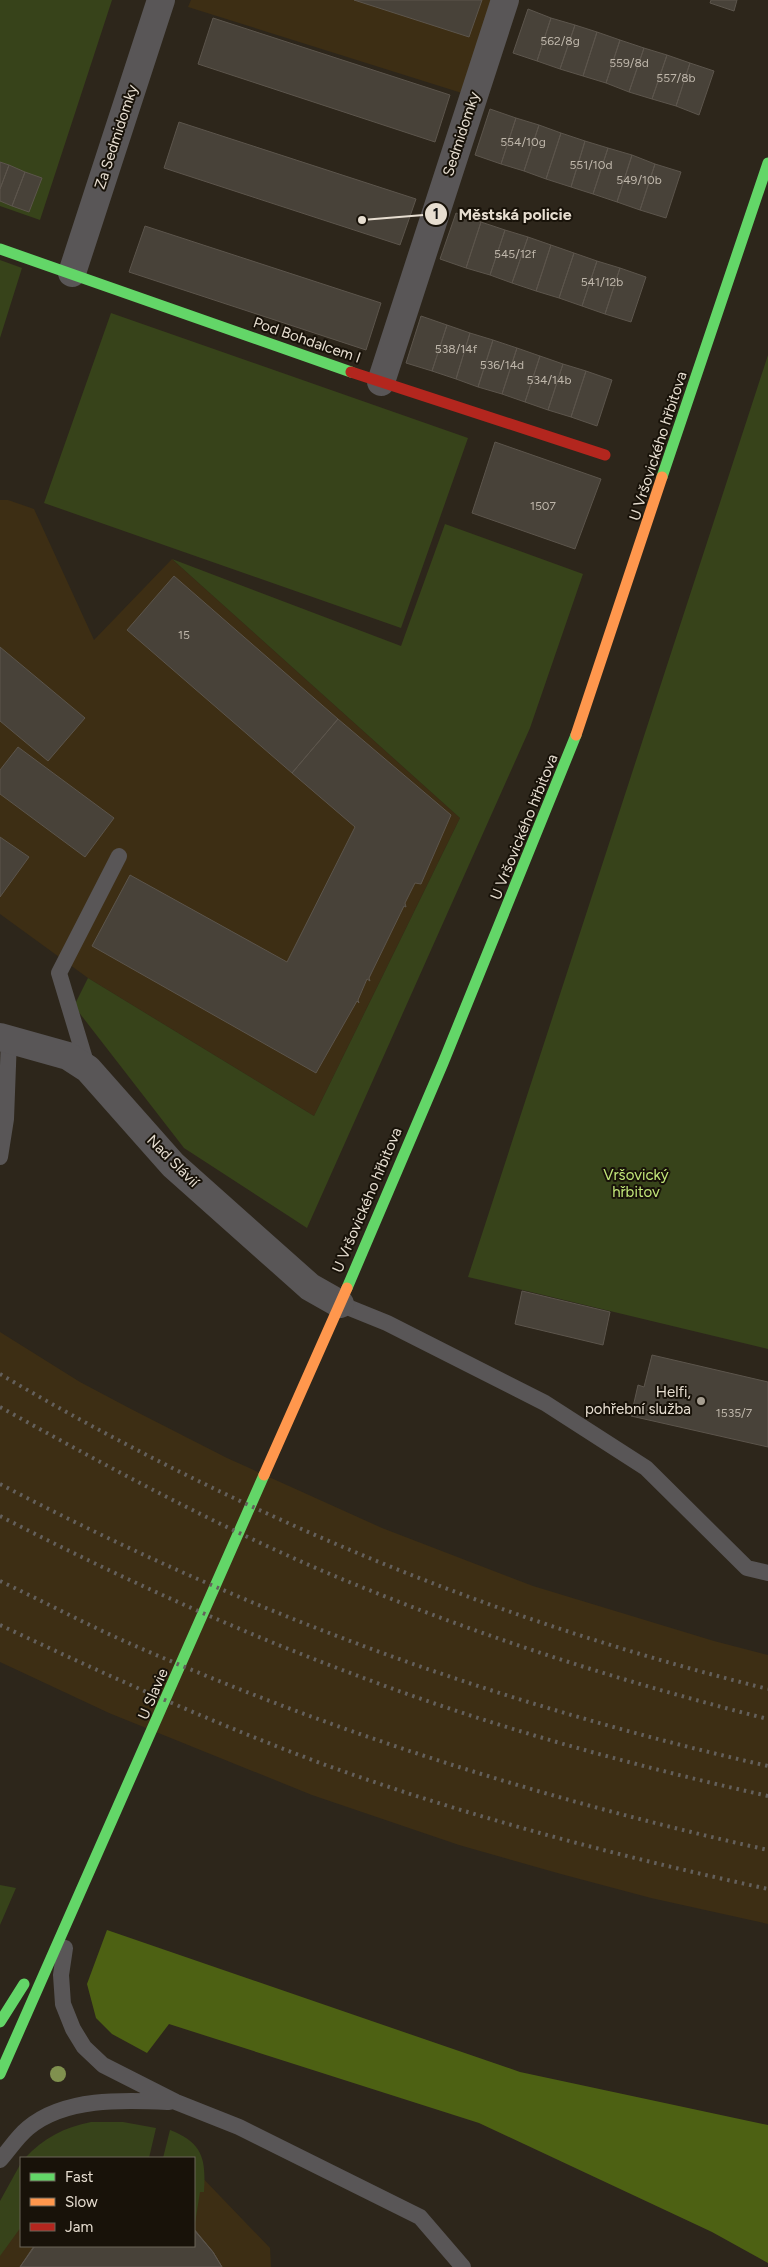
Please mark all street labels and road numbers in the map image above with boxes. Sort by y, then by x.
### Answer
street label: Za Sedmidomky [91,82,141,192]
street label: Sedmidomky [439,89,483,179]
street label: Pod Bohdalcem I [251,313,363,367]
street label: U Vršovického hřbitova [625,369,691,523]
street label: U Vršovického hřbitova [486,751,562,903]
street label: U Vršovického hřbitova [328,1125,406,1275]
street label: Nad Slávií [143,1131,204,1192]
street label: U Slavie [134,1666,172,1722]

